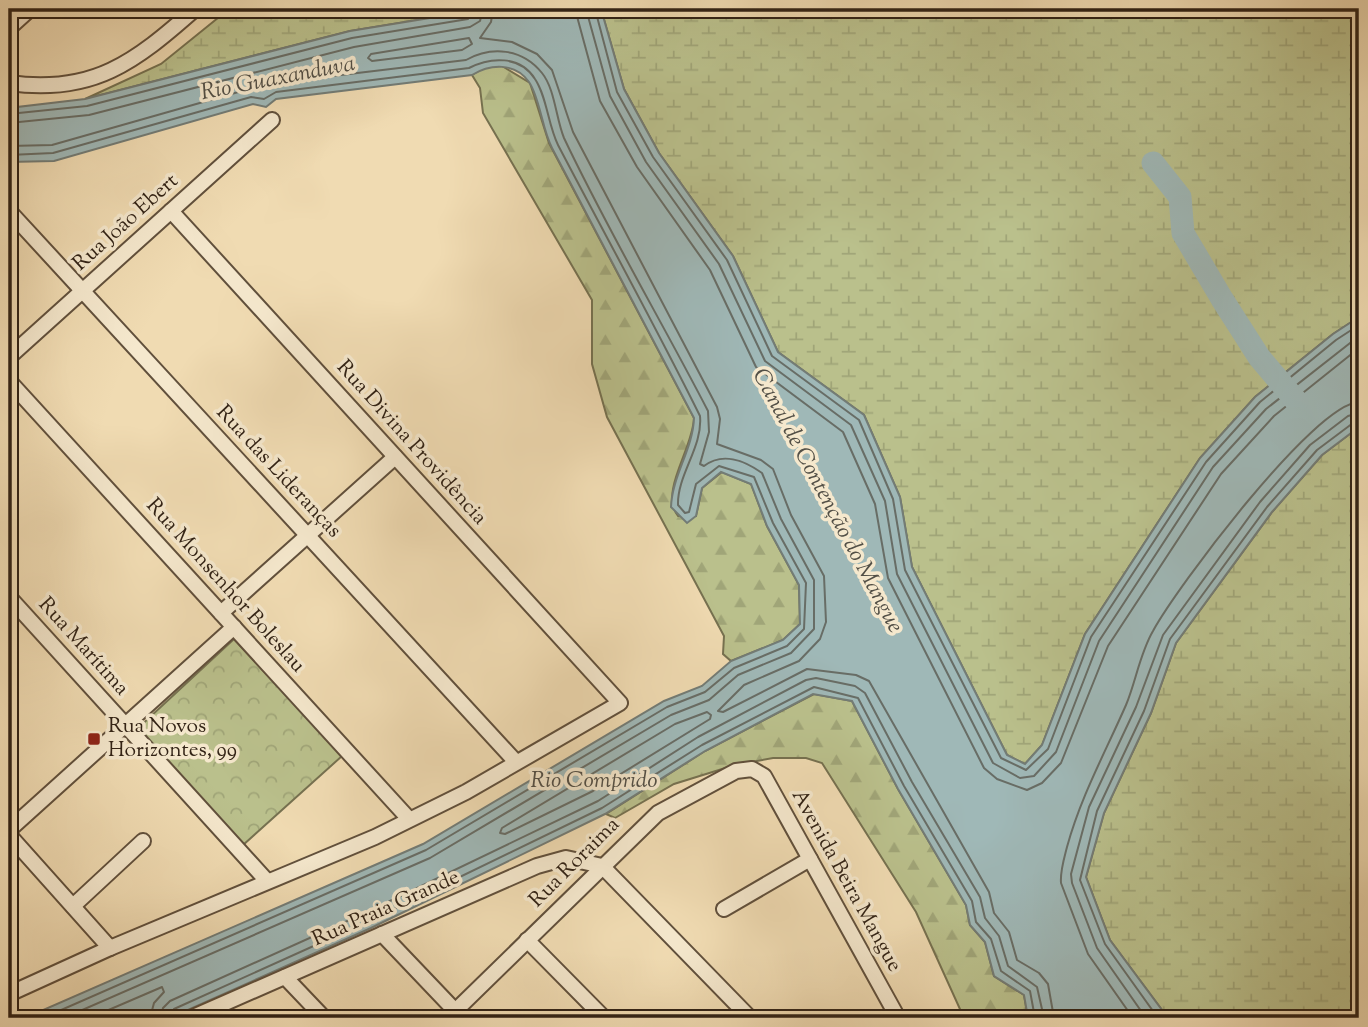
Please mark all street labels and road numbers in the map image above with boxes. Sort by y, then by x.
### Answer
street label: Rua João Ebert [67,167,185,279]
street label: Rua Divina Providência [329,354,494,532]
street label: Rua das Lideranças [208,399,348,545]
street label: Rua Monsenhor Boleslau [138,492,312,680]
street label: Rua Marítima [31,591,136,703]
street label: Avenida Beira Mangue [783,784,909,978]
street label: Rua Roraima [523,811,627,915]
street label: Rua Praia Grande [308,863,464,955]

